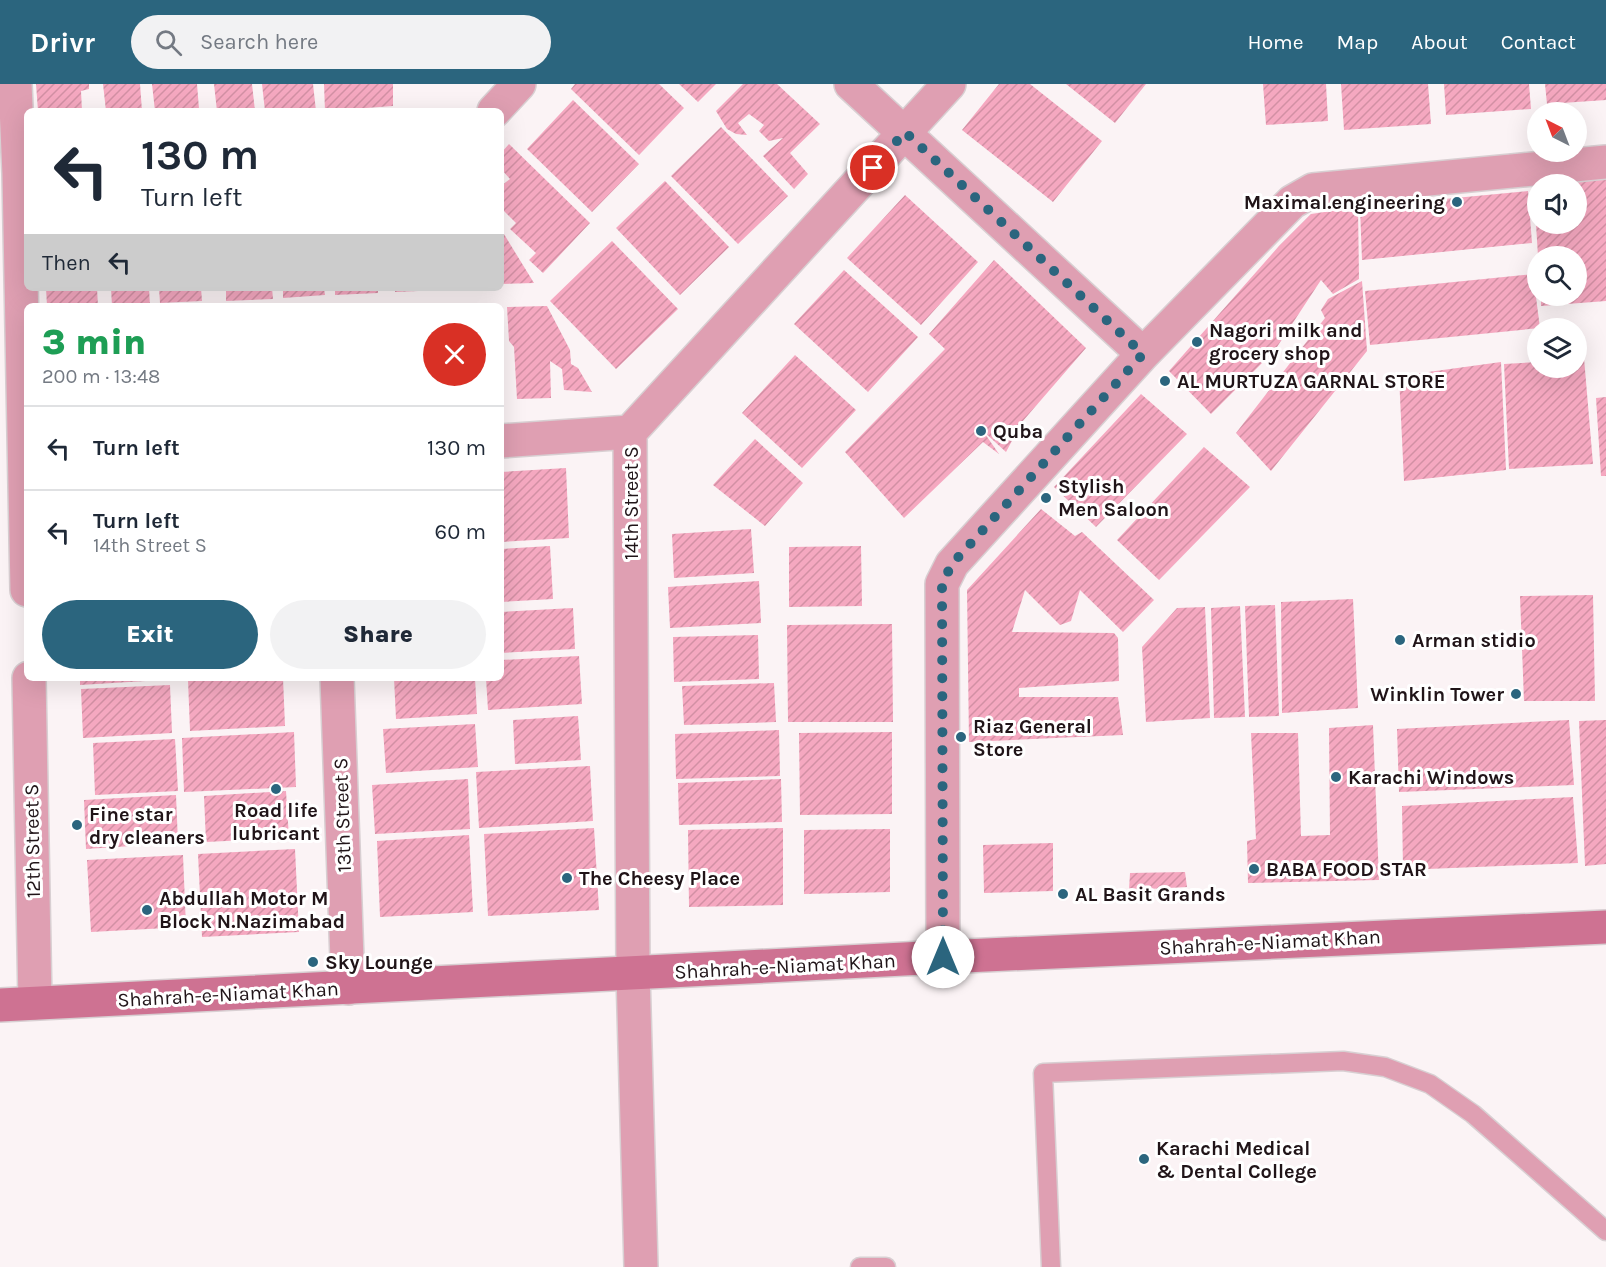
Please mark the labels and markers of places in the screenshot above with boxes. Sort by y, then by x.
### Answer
pin [847,142,898,193]
place label: Maximal.engineering [1244,191,1445,214]
marker: Maximal.engineering [1450,195,1464,209]
place label: Nagori milk and grocery shop [1209,319,1362,365]
marker: Nagori milk and grocery shop [1190,335,1204,349]
place label: AL MURTUZA GARNAL STORE [1177,370,1446,393]
marker: AL MURTUZA GARNAL STORE [1158,374,1172,388]
place label: Quba [993,420,1043,443]
marker: Quba [974,424,988,438]
place label: Stylish Men Saloon [1058,475,1169,521]
marker: Stylish Men Saloon [1039,491,1053,505]
place label: Arman stidio [1412,629,1536,652]
marker: Arman stidio [1393,633,1407,647]
place label: Winklin Tower [1370,683,1504,706]
marker: Winklin Tower [1509,687,1523,701]
place label: Riaz General Store [973,715,1092,761]
marker: Riaz General Store [954,730,968,744]
place label: Karachi Windows [1348,766,1514,789]
marker: Karachi Windows [1329,770,1343,784]
marker: Road life lubricant [269,782,283,796]
place label: Road life lubricant [232,799,320,845]
place label: Fine star dry cleaners [89,803,205,849]
marker: Fine star dry cleaners [70,818,84,832]
place label: BABA FOOD STAR [1266,858,1427,881]
marker: BABA FOOD STAR [1247,862,1261,876]
place label: The Cheesy Place [579,867,740,890]
marker: The Cheesy Place [560,871,574,885]
place label: AL Basit Grands [1075,883,1226,906]
place label: Abdullah Motor M Block N.Nazimabad [159,887,345,933]
marker: AL Basit Grands [1056,887,1070,901]
marker: Abdullah Motor M Block N.Nazimabad [140,903,154,917]
place label: Sky Lounge [325,951,433,974]
marker: Sky Lounge [306,955,320,969]
place label: Karachi Medical & Dental College [1156,1137,1317,1183]
marker: Karachi Medical & Dental College [1137,1152,1151,1166]

